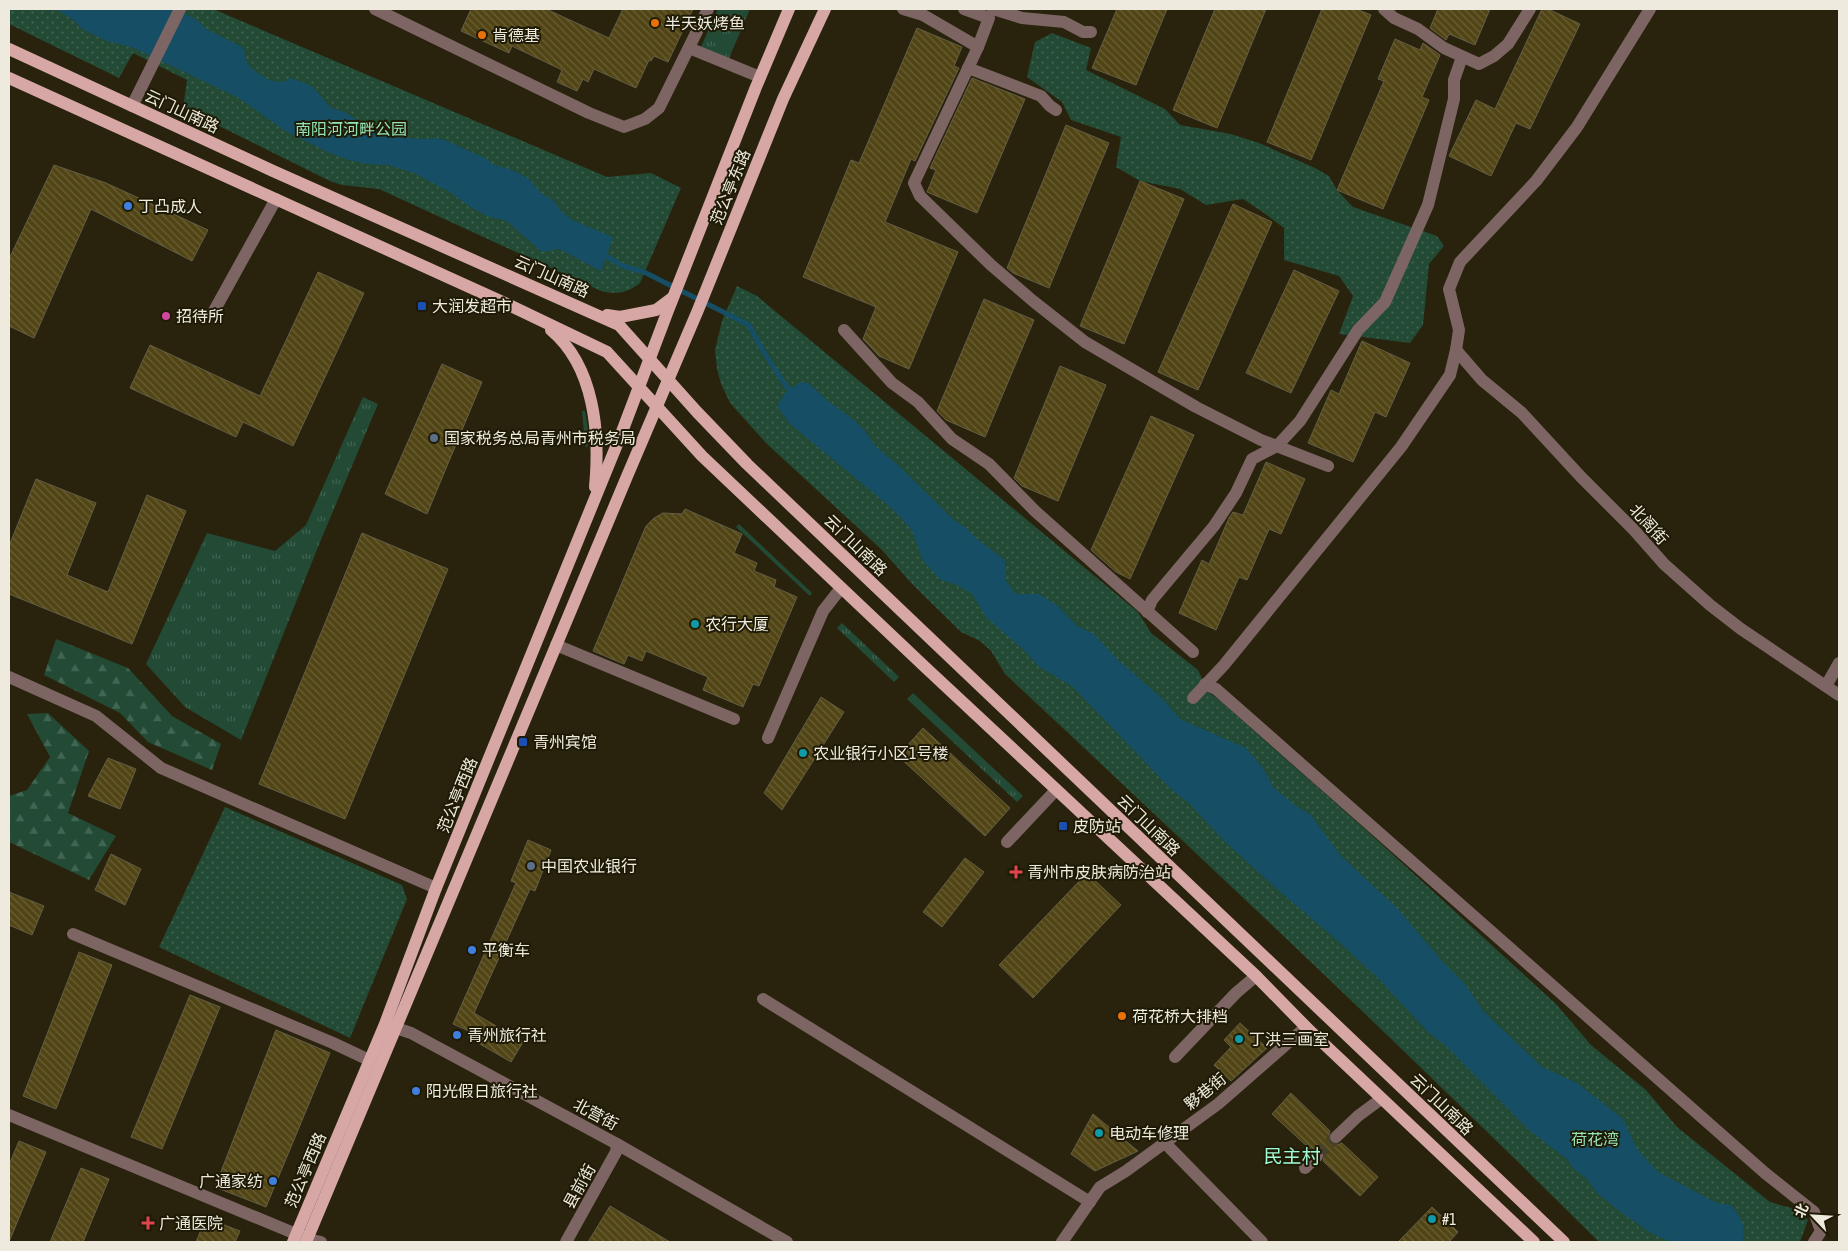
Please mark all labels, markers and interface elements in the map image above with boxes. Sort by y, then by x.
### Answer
place label: 半天妖烤鱼 [665,14,745,32]
marker: 半天妖烤鱼 [649,17,661,29]
place label: 肯德基 [492,26,540,44]
marker: 肯德基 [476,29,488,41]
street label: 云门山南路 [142,86,222,136]
park label: 南阳河河畔公园 [295,120,407,138]
street label: 范公亭东路 [707,147,753,227]
place label: 丁凸成人 [138,197,202,215]
marker: 丁凸成人 [122,200,134,212]
street label: 云门山南路 [512,252,592,300]
place label: 大润发超市 [432,297,512,315]
marker: 大润发超市 [416,300,428,312]
place label: 招待所 [176,307,224,325]
marker: 招待所 [160,310,172,322]
place label: 国家税务总局青州市税务局 [444,429,636,447]
marker: 国家税务总局青州市税务局 [428,432,440,444]
street label: 北阁街 [1626,500,1672,548]
street label: 云门山南路 [821,511,891,579]
place label: 农行大厦 [705,615,769,633]
marker: 农行大厦 [689,618,701,630]
place label: 青州宾馆 [533,733,597,751]
marker: 青州宾馆 [517,736,529,748]
place label: 农业银行小区1号楼 [813,744,949,762]
marker: 农业银行小区1号楼 [797,747,809,759]
street label: 范公亭西路 [434,755,480,835]
street label: 云门山南路 [1114,791,1184,859]
place label: 皮防站 [1073,817,1121,835]
marker: 皮防站 [1057,820,1069,832]
place label: 中国农业银行 [541,857,637,875]
marker: 中国农业银行 [525,860,537,872]
place label: 青州市皮肤病防治站 [1027,863,1171,881]
marker: 青州市皮肤病防治站 [1009,865,1023,879]
place label: 平衡车 [482,941,530,959]
marker: 平衡车 [466,944,478,956]
place label: 荷花桥大排档 [1132,1007,1228,1025]
marker: 荷花桥大排档 [1116,1010,1128,1022]
place label: 青州旅行社 [467,1026,547,1044]
marker: 青州旅行社 [451,1029,463,1041]
place label: 丁洪三画室 [1249,1030,1329,1048]
marker: 丁洪三画室 [1233,1033,1245,1045]
street label: 夥巷街 [1181,1069,1229,1113]
street label: 云门山南路 [1407,1070,1477,1138]
place label: 阳光假日旅行社 [426,1082,538,1100]
marker: 阳光假日旅行社 [410,1085,422,1097]
street label: 北营街 [571,1095,621,1133]
place label: 电动车修理 [1109,1124,1189,1142]
marker: 电动车修理 [1093,1127,1105,1139]
street label: 范公亭西路 [281,1130,329,1210]
park label: 荷花湾 [1571,1130,1619,1148]
district label: 民主村 [1263,1145,1321,1167]
street label: 县前街 [559,1161,599,1211]
place label: 广通家纺 [199,1172,263,1190]
marker: 广通家纺 [267,1175,279,1187]
north arrow [1788,1191,1838,1241]
text: 北 [1791,1201,1811,1220]
place label: #1 [1442,1210,1457,1228]
marker: #1 [1426,1213,1438,1225]
place label: 广通医院 [159,1214,223,1232]
marker: 广通医院 [141,1216,155,1230]

